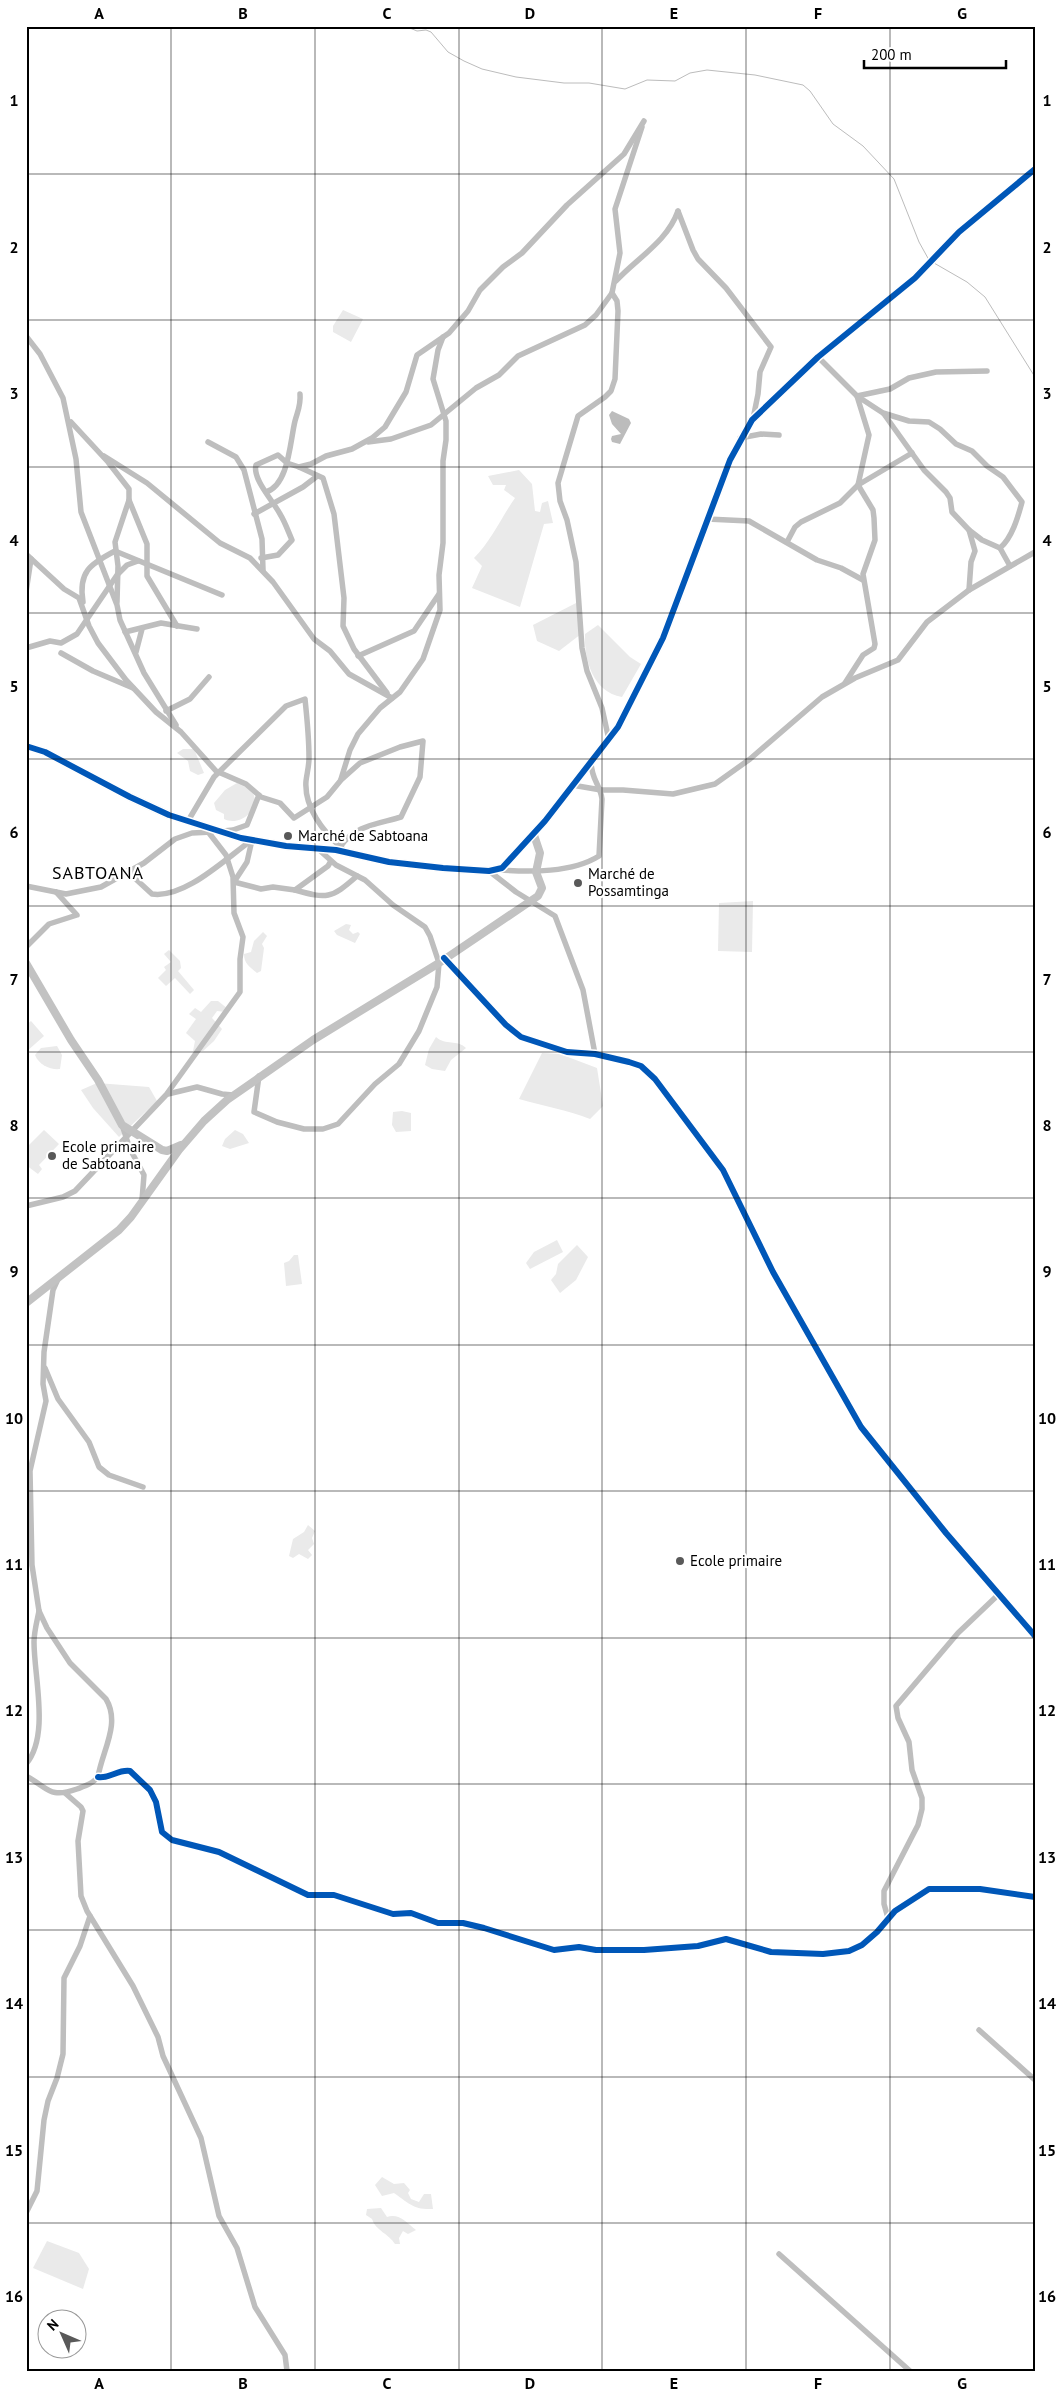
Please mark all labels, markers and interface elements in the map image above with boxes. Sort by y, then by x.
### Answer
text: A [94,3,104,23]
text: B [238,3,248,23]
text: C [383,3,392,23]
text: D [525,3,535,23]
text: E [670,3,678,23]
text: F [814,3,822,23]
text: G [957,3,967,23]
scale bar [864,38,1006,70]
text: 200 m [871,45,912,64]
text: 1 [9,90,19,110]
text: 1 [1042,90,1052,110]
text: 2 [9,237,19,257]
text: 2 [1042,237,1052,257]
text: 3 [9,383,19,403]
text: 3 [1042,383,1052,403]
text: 4 [9,530,19,550]
text: 4 [1042,530,1052,550]
text: 5 [9,676,19,696]
text: 5 [1042,676,1052,696]
text: 6 [9,822,19,842]
text: 6 [1042,822,1052,842]
place label: Marché de Sabtoana [298,826,428,845]
marker: Marché de Sabtoana [282,830,294,842]
district label: SABTOANA [52,861,144,884]
place label: Marché de Possamtinga [588,864,669,900]
marker: Marché de Possamtinga [572,877,584,889]
text: 7 [9,969,19,989]
text: 7 [1042,969,1052,989]
text: 8 [9,1115,19,1135]
text: 8 [1042,1115,1052,1135]
place label: Ecole primaire de Sabtoana [62,1137,154,1173]
marker: Ecole primaire de Sabtoana [46,1150,58,1162]
text: 9 [9,1261,19,1281]
text: 9 [1042,1261,1052,1281]
text: 10 [5,1408,23,1428]
text: 10 [1038,1408,1056,1428]
place label: Ecole primaire [690,1551,782,1570]
text: 11 [5,1554,23,1574]
text: 11 [1038,1554,1056,1574]
marker: Ecole primaire [674,1555,686,1567]
text: 12 [5,1700,23,1720]
text: 12 [1038,1700,1056,1720]
text: 13 [5,1847,23,1867]
text: 13 [1038,1847,1056,1867]
text: 14 [5,1993,23,2013]
text: 14 [1038,1993,1056,2013]
text: 15 [5,2140,23,2160]
text: 15 [1038,2140,1056,2160]
text: 16 [5,2286,23,2306]
text: 16 [1038,2286,1056,2306]
north arrow [38,2310,88,2360]
text: N [43,2315,62,2334]
text: A [94,2373,104,2393]
text: B [238,2373,248,2393]
text: C [383,2373,392,2393]
text: D [525,2373,535,2393]
text: E [670,2373,678,2393]
text: F [814,2373,822,2393]
text: G [957,2373,967,2393]

